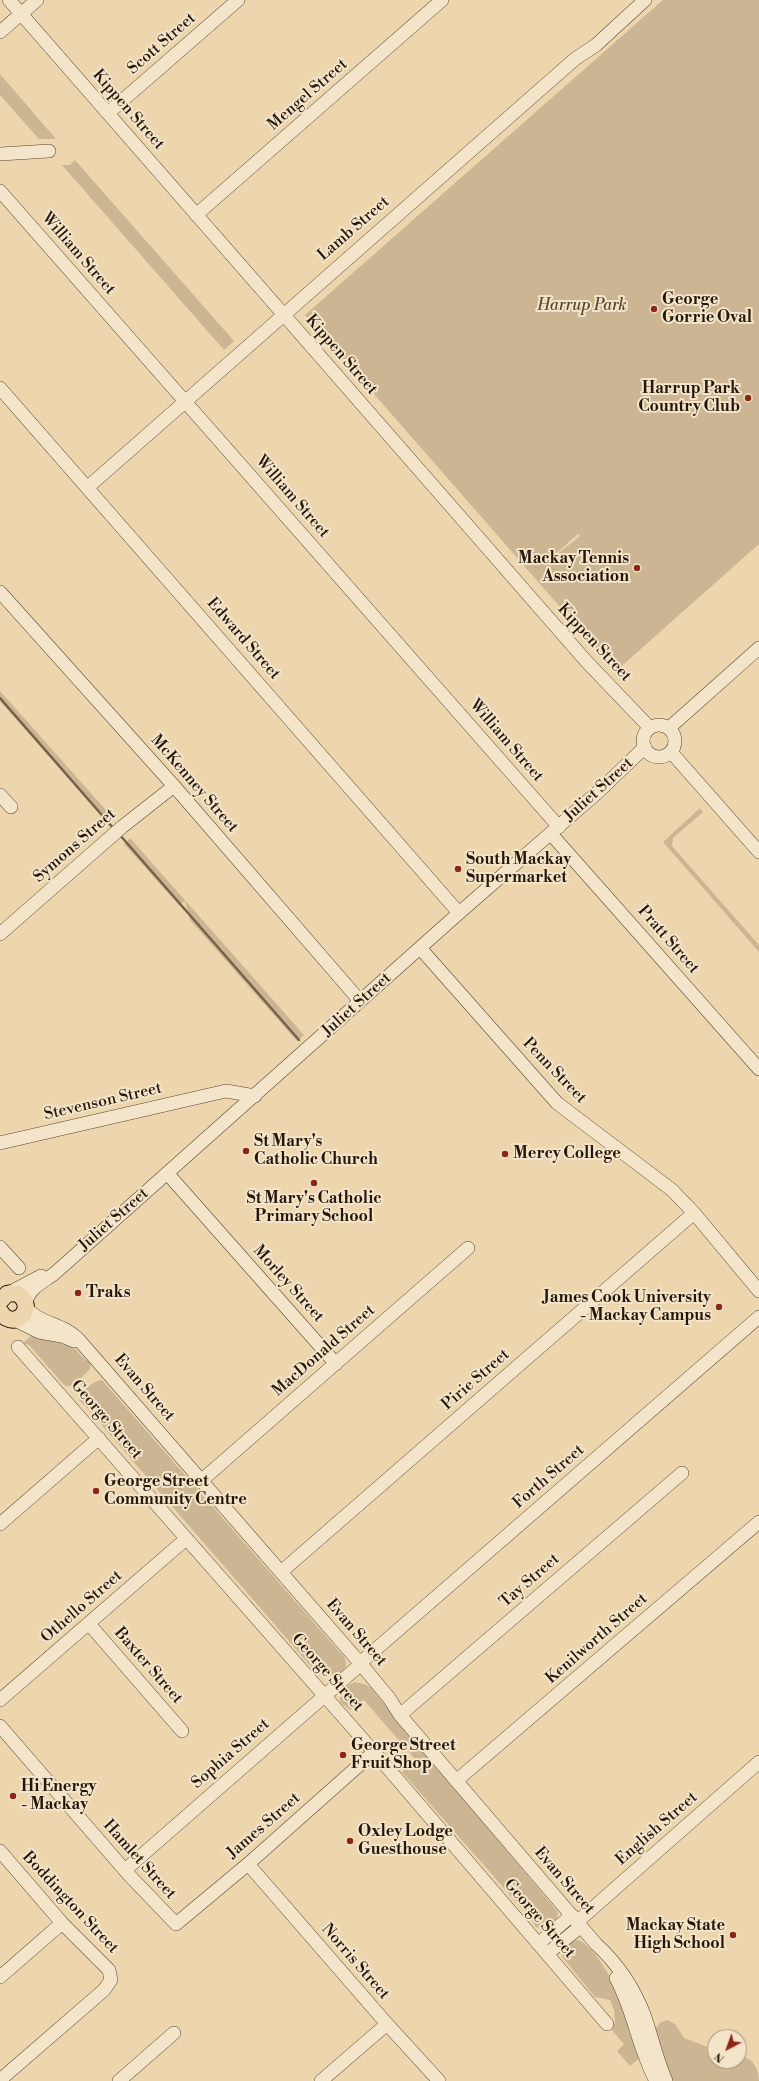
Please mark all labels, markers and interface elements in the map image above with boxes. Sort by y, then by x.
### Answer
street label: Scott Street [124,9,200,79]
street label: Mengel Street [264,55,352,135]
street label: Kippen Street [88,66,168,154]
street label: Lamb Street [314,193,394,265]
street label: William Street [37,209,119,299]
place label: George Gorrie Oval [662,290,752,328]
park label: Harrup Park [537,296,627,316]
marker: George Gorrie Oval [649,304,659,314]
street label: Kippen Street [301,311,381,399]
place label: Harrup Park Country Club [638,379,740,417]
marker: Harrup Park Country Club [743,393,753,403]
street label: William Street [251,452,333,542]
place label: Mackay Tennis Association [518,549,629,587]
marker: Mackay Tennis Association [632,563,642,573]
street label: Edward Street [202,594,284,684]
street label: Kippen Street [553,600,635,686]
street label: William Street [465,696,547,786]
street label: McKenney Street [146,731,242,837]
street label: Juliet Street [560,754,638,826]
street label: Symons Street [30,805,120,887]
place label: South Mackay Supermarket [466,850,571,888]
marker: South Mackay Supermarket [453,864,463,874]
street label: Pratt Street [633,902,703,978]
street label: Juliet Street [318,969,396,1041]
street label: Penn Street [518,1034,590,1108]
street label: Stevenson Street [42,1079,164,1125]
place label: St Mary's Catholic Church [254,1132,378,1170]
place label: Mercy College [513,1144,621,1164]
marker: St Mary's Catholic Church [241,1146,251,1156]
marker: Mercy College [500,1149,510,1159]
marker: St Mary's Catholic Primary School [309,1178,319,1188]
street label: Juliet Street [75,1184,153,1256]
place label: St Mary's Catholic Primary School [246,1189,382,1227]
street label: Morley Street [248,1242,328,1326]
place label: Traks [86,1283,131,1303]
marker: Traks [73,1288,83,1298]
place label: James Cook University - Mackay Campus [544,1288,711,1326]
street label: MacDonald Street [269,1301,379,1401]
marker: James Cook University - Mackay Campus [714,1302,724,1312]
street label: Pirie Street [438,1345,514,1415]
street label: Evan Street [110,1350,178,1426]
street label: George Street [66,1377,146,1463]
street label: Forth Street [510,1441,588,1513]
place label: George Street Community Centre [104,1472,247,1510]
marker: George Street Community Centre [91,1486,101,1496]
street label: Tay Street [496,1550,564,1612]
street label: Othello Street [38,1567,126,1647]
street label: Kenilworth Street [542,1590,652,1688]
street label: Evan Street [322,1595,390,1671]
street label: Baxter Street [110,1624,186,1708]
street label: George Street [287,1630,367,1716]
street label: Sophia Street [188,1715,274,1793]
place label: George Street Fruit Shop [351,1736,456,1774]
marker: George Street Fruit Shop [338,1750,348,1760]
place label: Hi Energy - Mackay [21,1777,96,1815]
street label: English Street [612,1788,702,1870]
street label: James Street [223,1789,305,1863]
marker: Hi Energy - Mackay [8,1791,18,1801]
street label: Hamlet Street [98,1816,180,1904]
place label: Oxley Lodge Guesthouse [358,1822,453,1860]
marker: Oxley Lodge Guesthouse [345,1836,355,1846]
street label: Evan Street [530,1843,598,1919]
street label: Boddington Street [18,1848,122,1958]
street label: George Street [499,1876,579,1962]
place label: Mackay State High School [626,1916,725,1954]
street label: Norris Street [317,1920,393,2004]
marker: Mackay State High School [728,1930,738,1940]
north arrow [707,2029,747,2069]
text: N [712,2049,728,2065]

